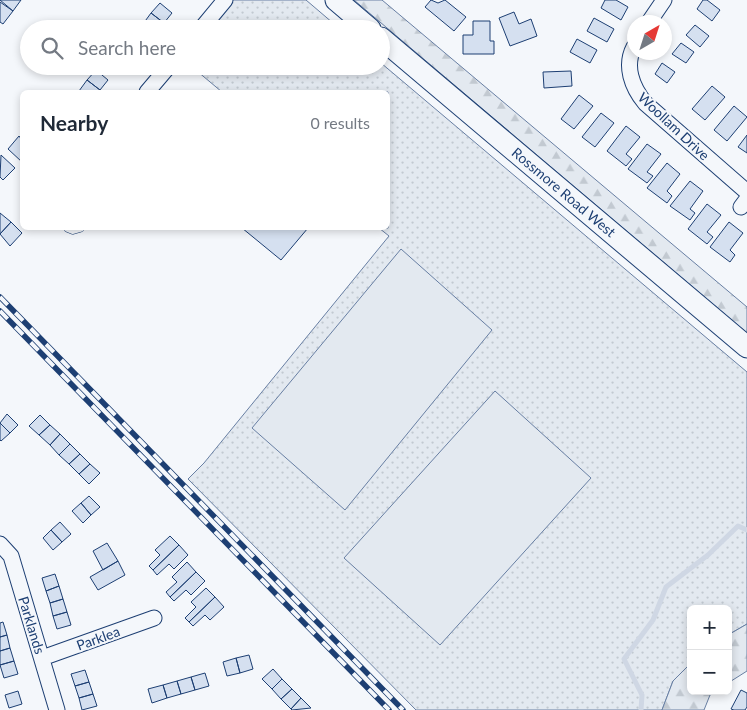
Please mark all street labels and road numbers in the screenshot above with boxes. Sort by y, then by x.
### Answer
street label: Woollam Drive [635,89,713,163]
street label: Rossmore Road West [509,144,619,240]
street label: Parklands [15,594,49,656]
street label: Parklea [74,622,122,654]

